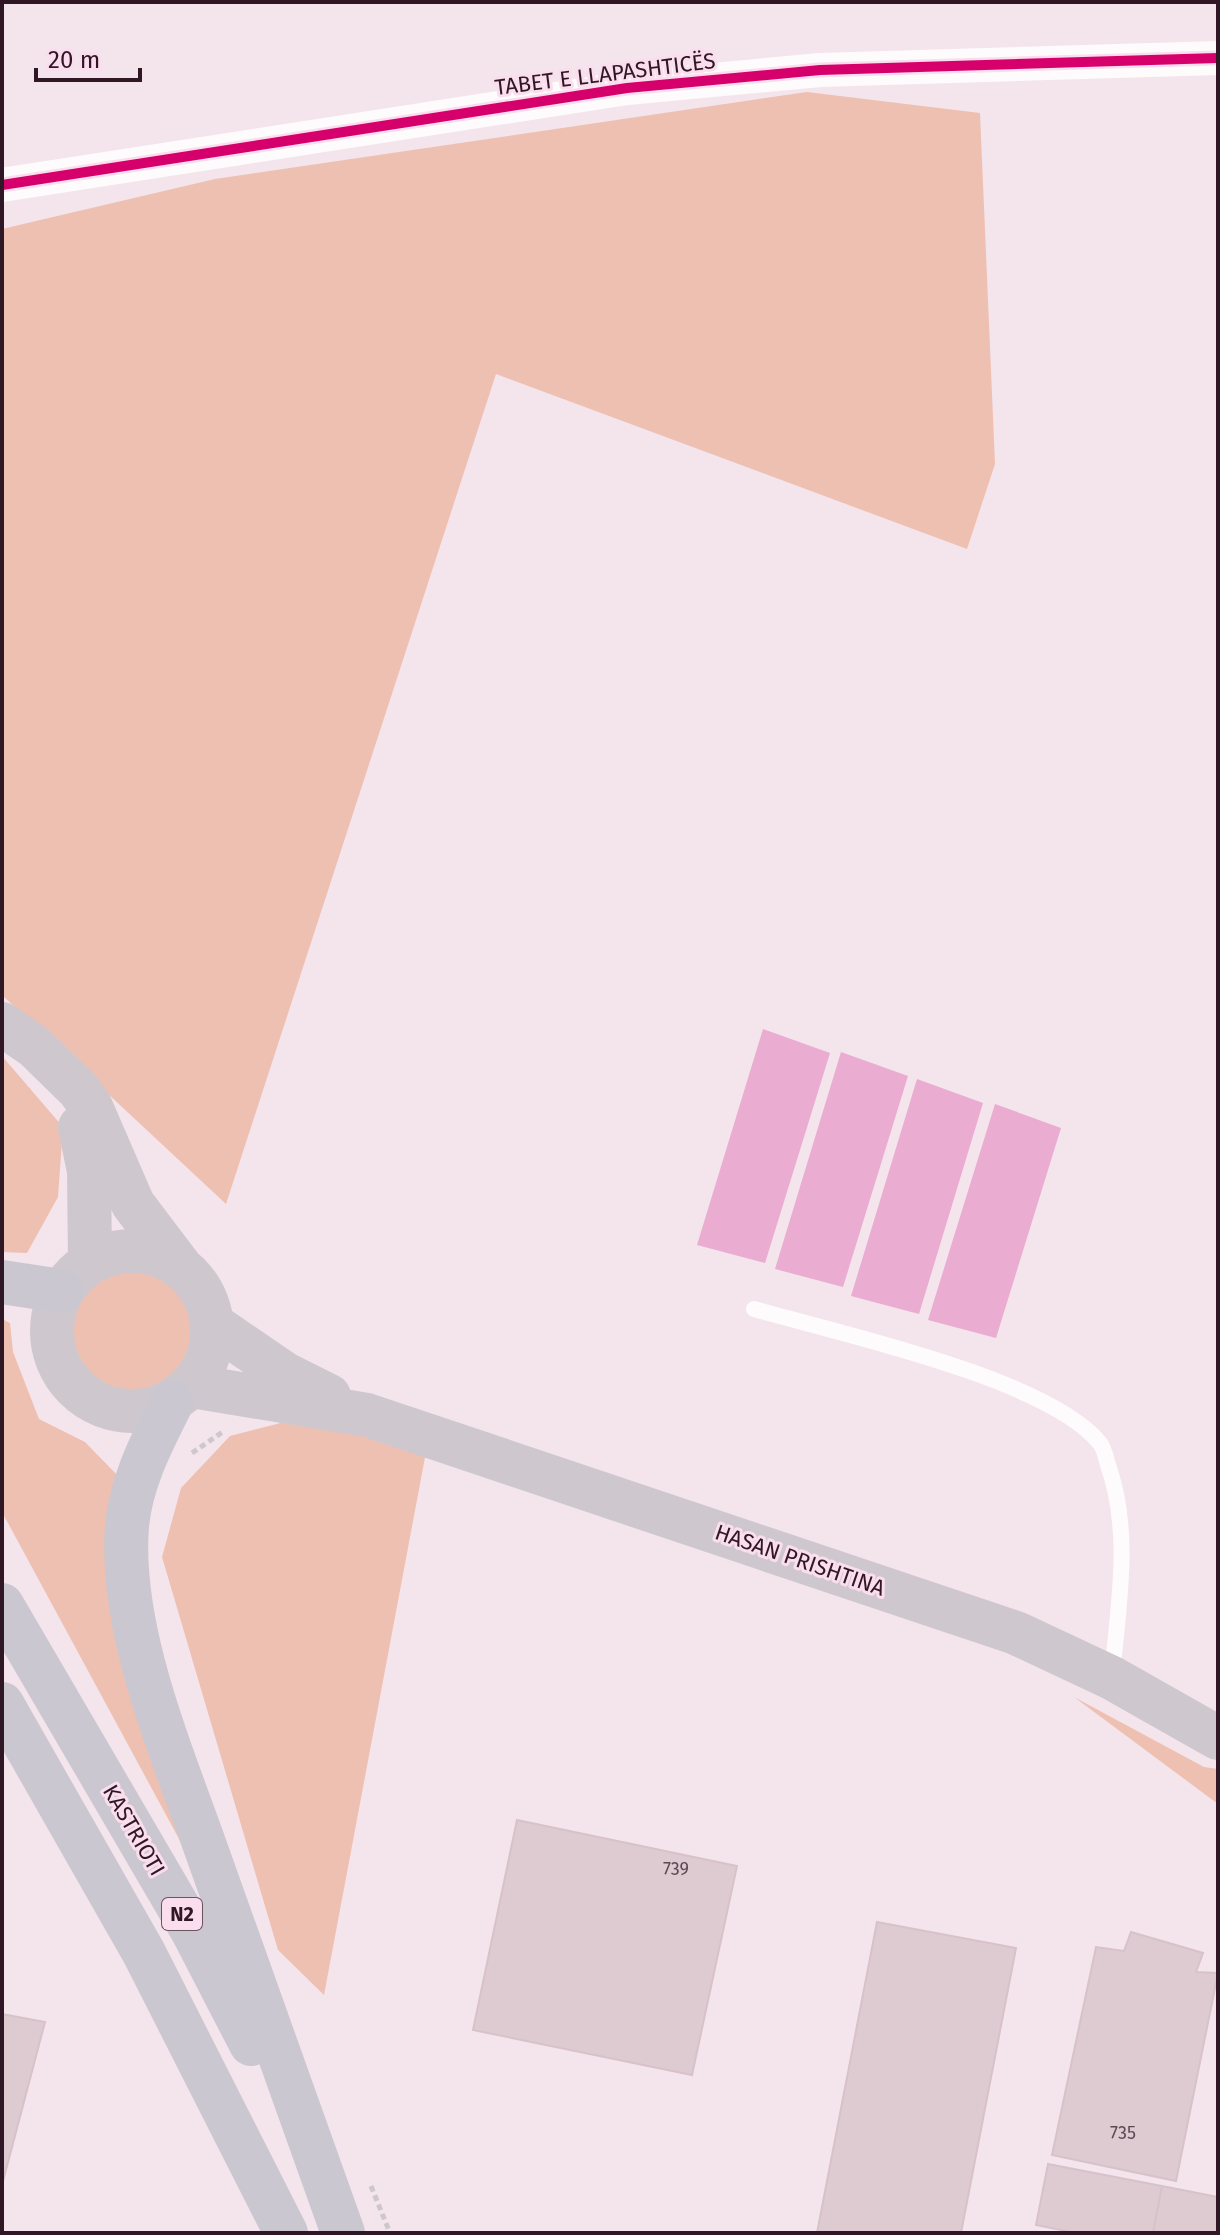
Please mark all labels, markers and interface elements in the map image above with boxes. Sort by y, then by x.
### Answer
scale bar [36,32,140,82]
text: 20 m [48,46,100,74]
street label: TABET E LLAPASHTICËS [493,47,717,101]
street label: HASAN PRISHTINA [711,1518,889,1602]
street label: KASTRIOTI [97,1780,171,1880]
house number: 739 [663,1858,689,1880]
road number: N2 [162,1898,202,1930]
house number: 735 [1110,2122,1136,2144]

